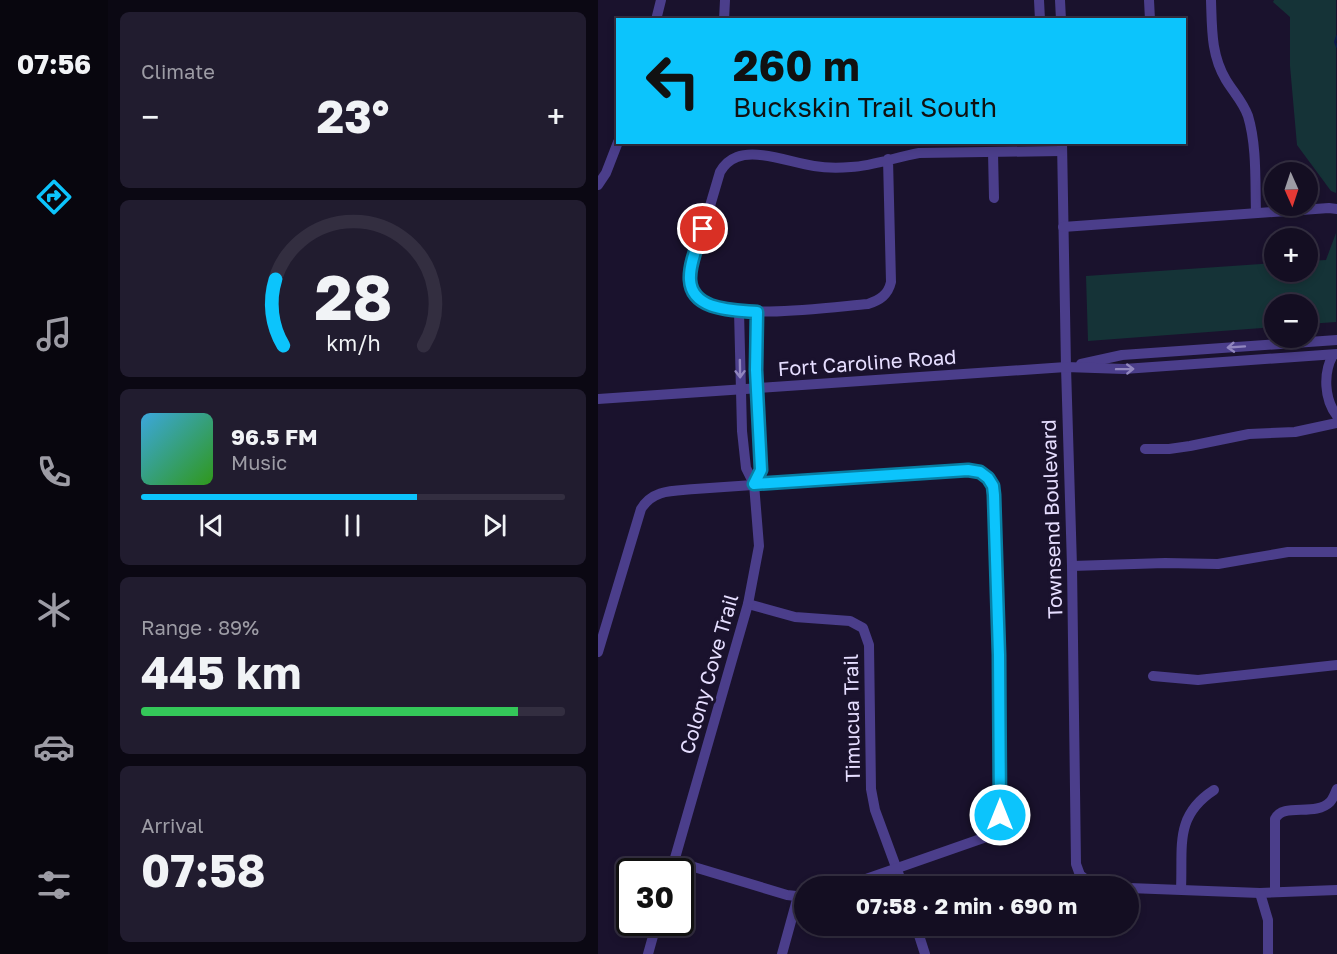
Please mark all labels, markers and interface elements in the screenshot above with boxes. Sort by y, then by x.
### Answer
text: 260 m [733,40,860,90]
icon: left [634,42,712,120]
text: 07:56 [17,48,91,80]
text: Climate [141,59,215,83]
text: 23° [317,89,389,143]
text: Buckskin Trail South [733,91,997,123]
text: − [141,97,159,136]
text: + [547,97,565,136]
north arrow [1264,162,1318,216]
map controls [1264,162,1318,348]
icon: directions [33,176,75,218]
pin [677,203,728,254]
icon: arrive [686,212,719,245]
button: + [1264,228,1318,282]
text: 28 [314,259,392,334]
button: − [1264,294,1318,348]
icon: music [33,313,75,355]
text: km/h [326,330,380,356]
one-way arrow [1227,342,1247,353]
street label: Fort Caroline Road [777,344,957,380]
one-way arrow [734,359,746,379]
one-way arrow [1114,363,1134,374]
street label: Townsend Boulevard [1036,419,1066,619]
text: 96.5 FM [231,423,318,450]
text: Music [231,450,287,474]
icon: phone [33,451,75,493]
icon: previous [195,509,228,542]
icon: pause [336,509,369,542]
icon: next [478,509,511,542]
icon: climate [33,589,75,631]
street label: Colony Cove Trail [674,591,742,757]
text: Range · 89% [141,615,259,639]
text: 445 km [141,645,301,699]
street label: Timucua Trail [838,654,864,782]
icon: car [33,726,75,768]
position arrow [968,783,1032,847]
text: Arrival [141,813,204,837]
text: 07:58 [141,843,265,897]
speed limit sign: 30 [616,858,694,936]
icon: filters [33,864,75,906]
text: 07:58 · 2 min · 690 m [856,892,1077,919]

